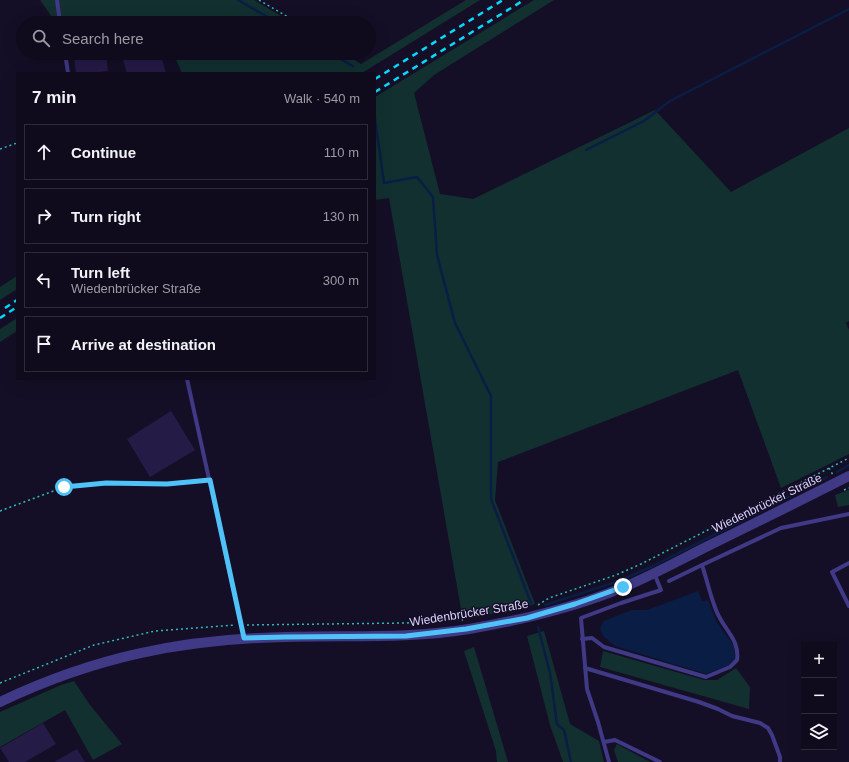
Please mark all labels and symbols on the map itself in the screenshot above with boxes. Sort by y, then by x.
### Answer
street label: Wiedenbrücker Straße [710,470,824,536]
route start [55,478,73,496]
route end [614,578,632,596]
street label: Wiedenbrücker Straße [409,597,530,629]

